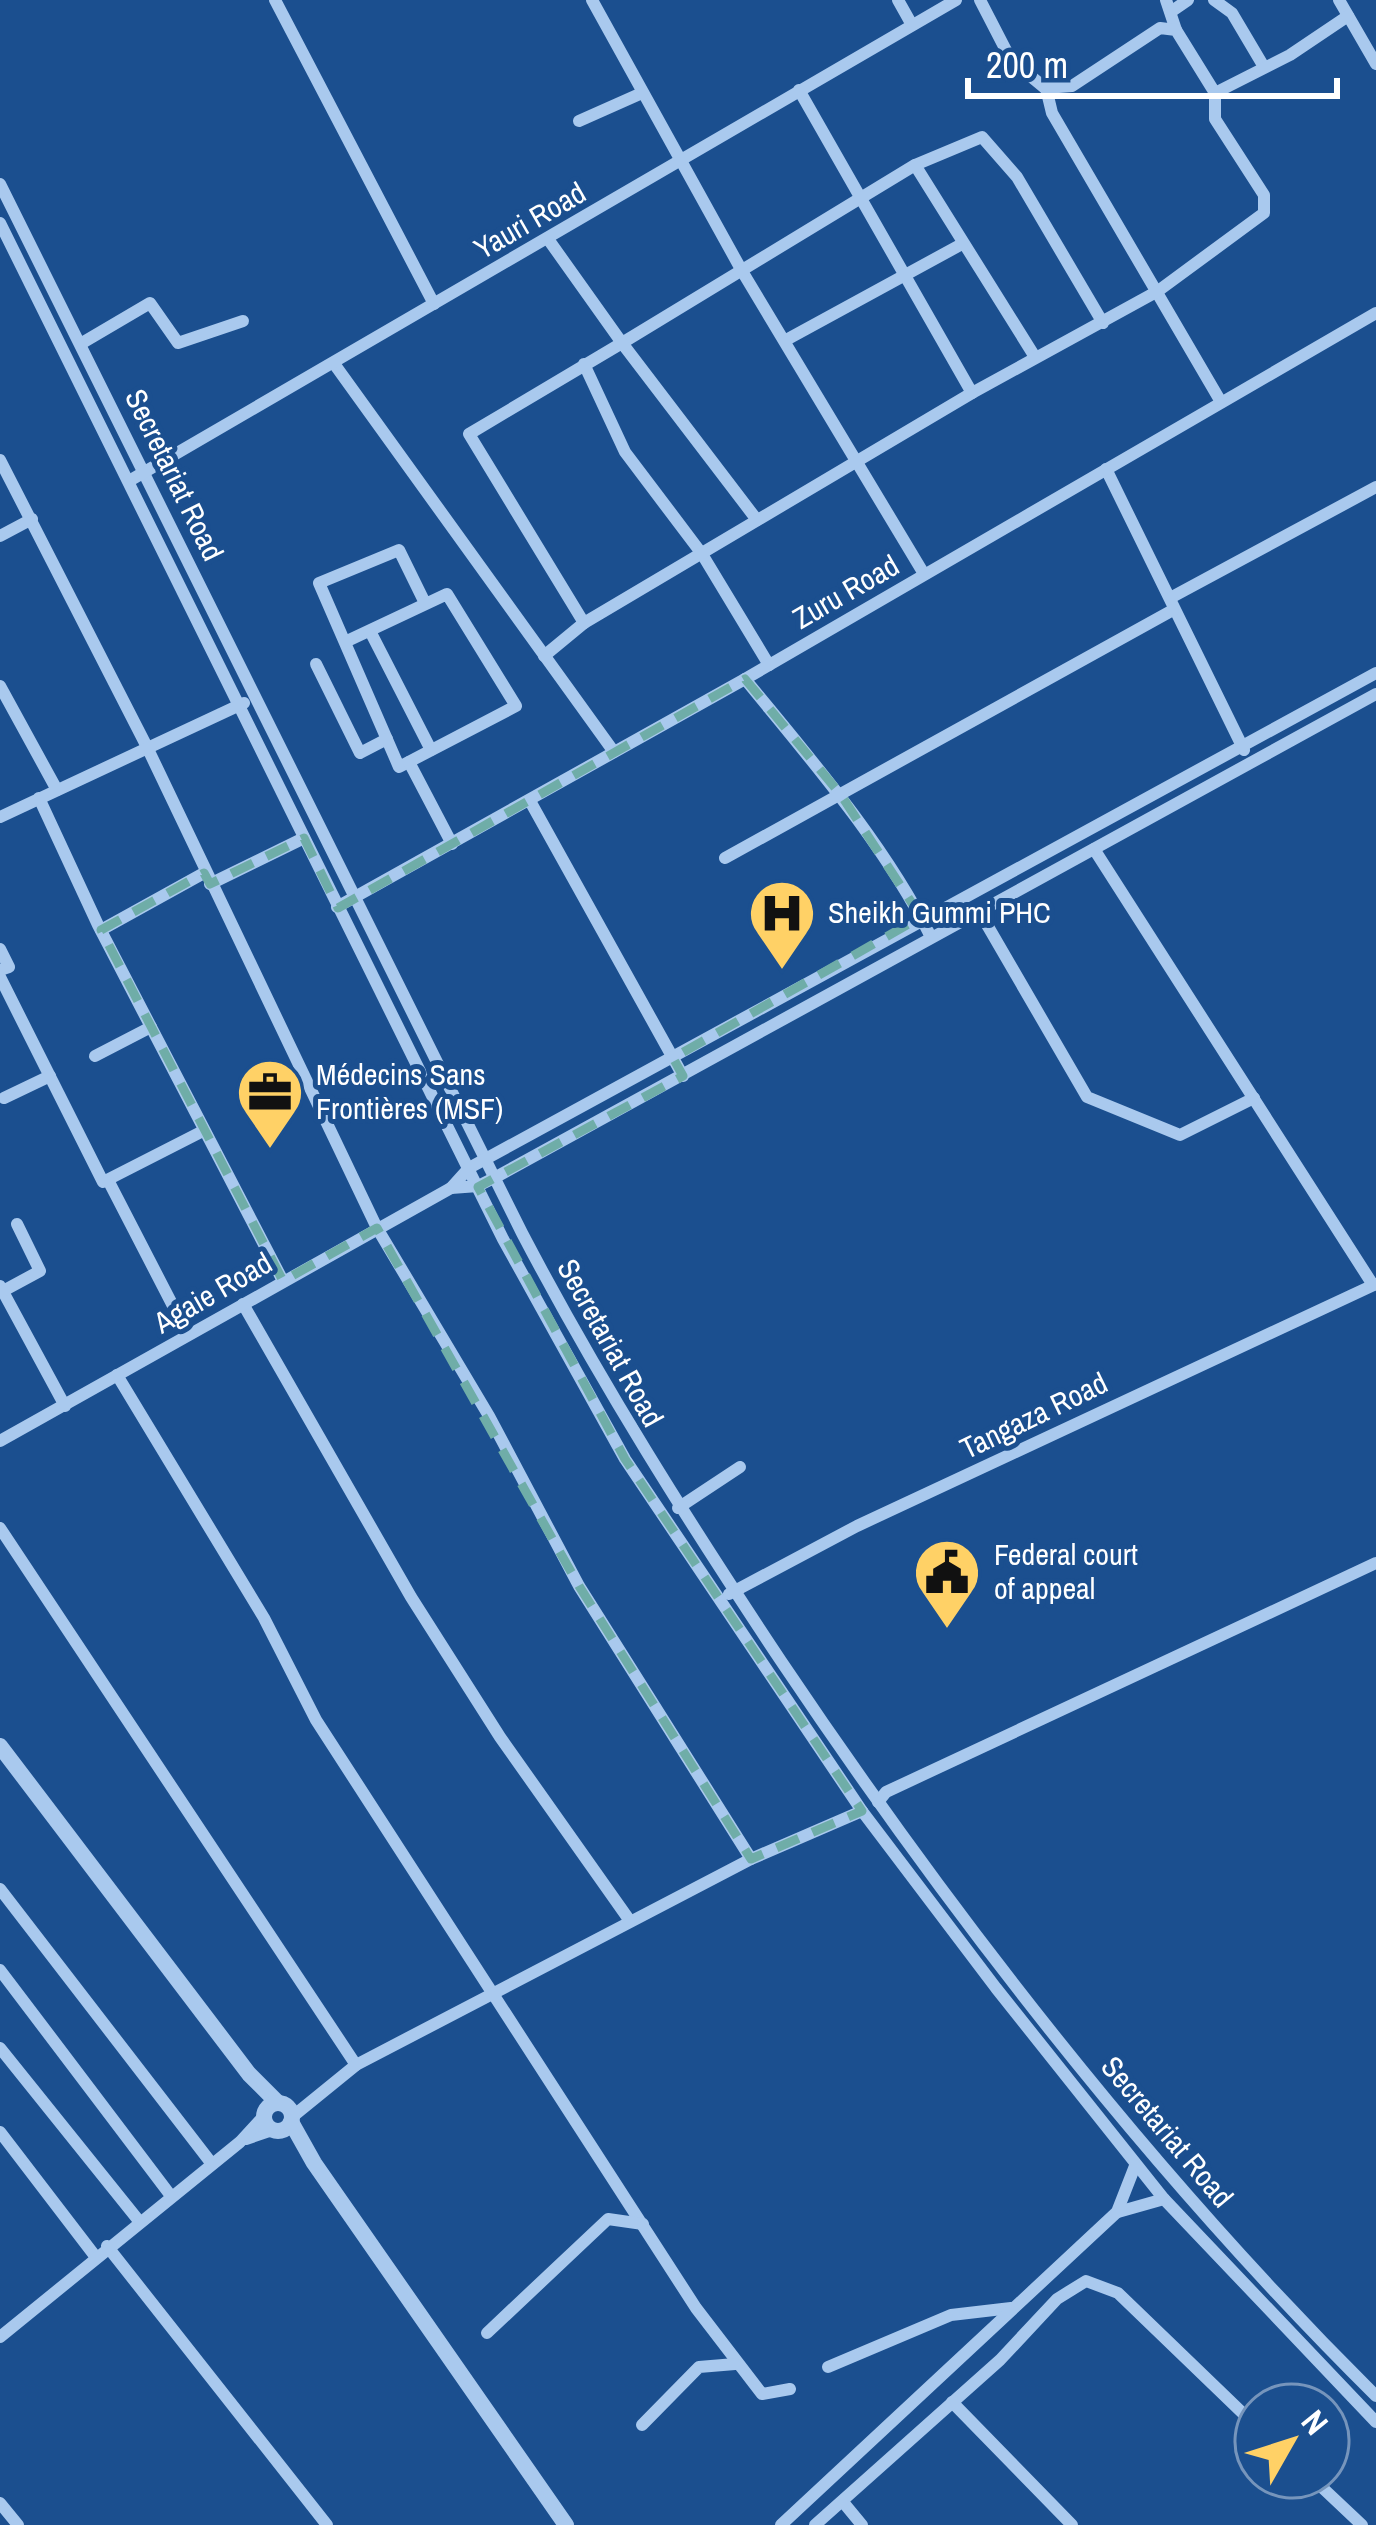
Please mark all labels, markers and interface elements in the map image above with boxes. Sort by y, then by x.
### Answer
scale bar [968,24,1337,98]
text: 200 m [986,41,1068,89]
street label: Yauri Road [466,172,593,268]
street label: Secretariat Road [116,382,234,567]
street label: Zuru Road [785,545,906,638]
hospital icon: Sheikh Gummi PHC [747,878,817,972]
place label: Sheikh Gummi PHC [828,892,1051,932]
place label: Médecins Sans Frontières (MSF) [316,1054,503,1128]
office icon: Médecins Sans Frontières (MSF) [235,1057,305,1151]
street label: Agaie Road [145,1242,279,1342]
street label: Secretariat Road [548,1251,673,1434]
street label: Tangaza Road [953,1362,1114,1468]
place label: Federal court of appeal [994,1534,1138,1608]
public building icon: Federal court of appeal [912,1537,982,1631]
street label: Secretariat Road [1093,2047,1243,2215]
north arrow [1232,2381,1352,2501]
text: N [1292,2401,1339,2444]

